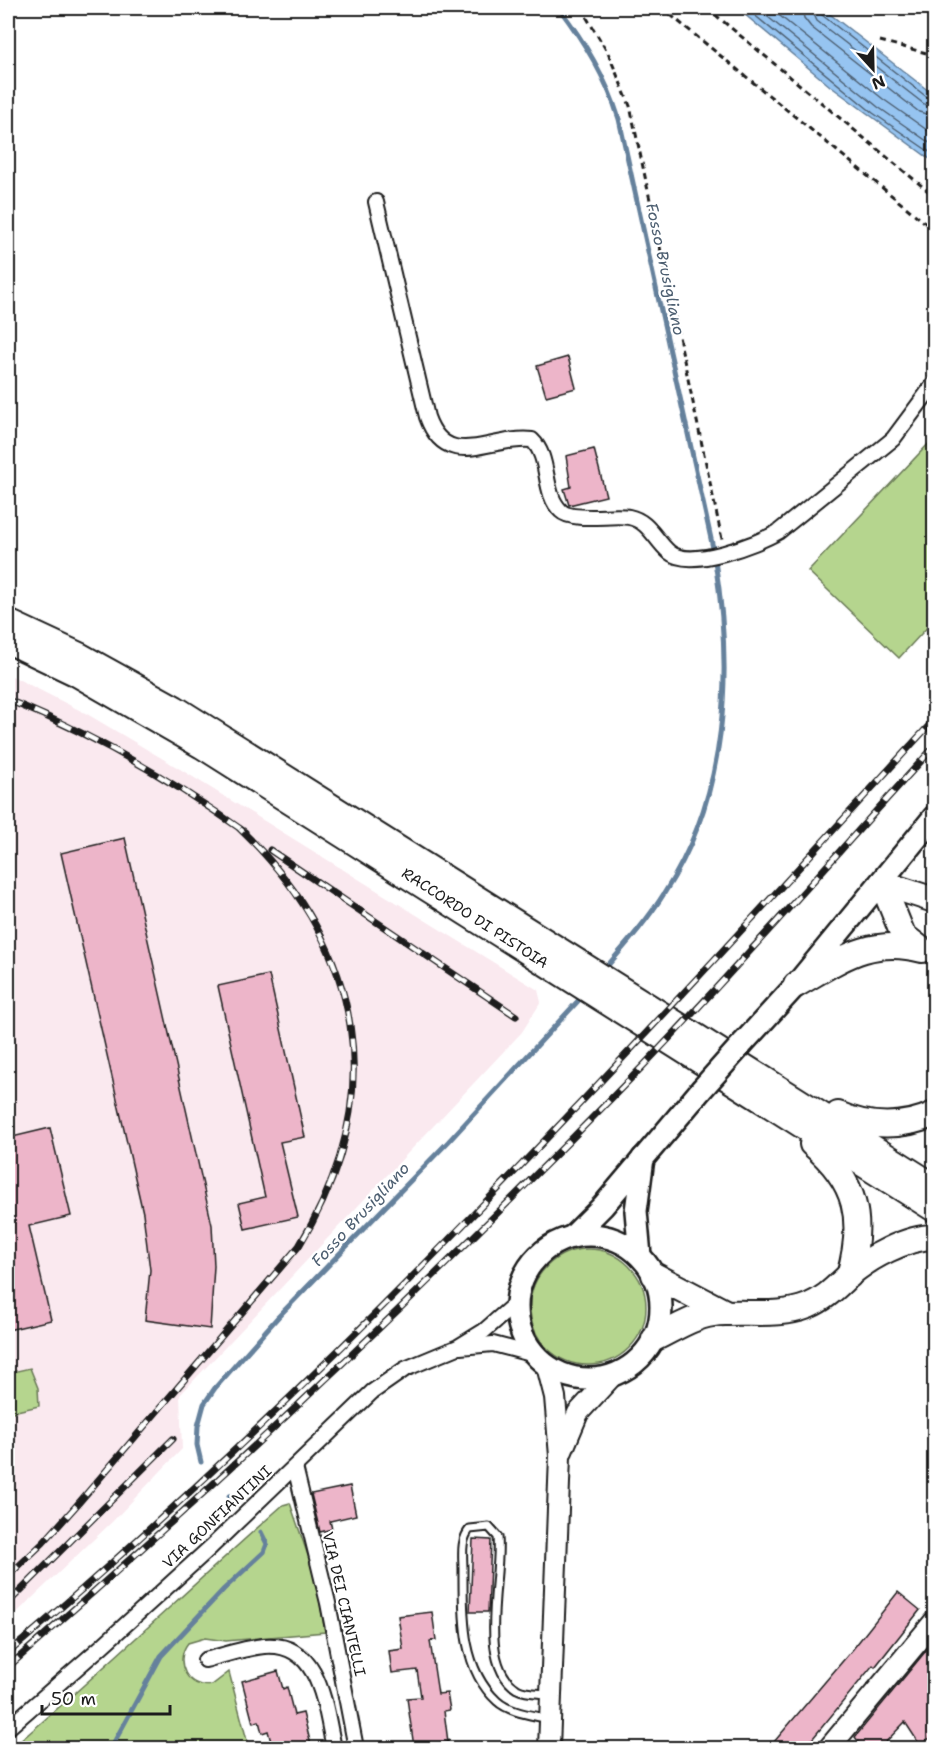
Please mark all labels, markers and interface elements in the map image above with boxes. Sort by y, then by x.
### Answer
north arrow [843,39,903,99]
text: N [869,70,888,95]
water label: Fosso Brusigliano [641,201,690,338]
street label: RACCORDO DI PISTOIA [398,863,552,973]
water label: Fosso Brusigliano [307,1158,414,1271]
street label: VIA GONFIANTINI [158,1461,276,1573]
street label: VIA DEI CIANTELLI [318,1530,370,1678]
scale bar [42,1678,170,1716]
text: 50 m [51,1687,96,1711]

